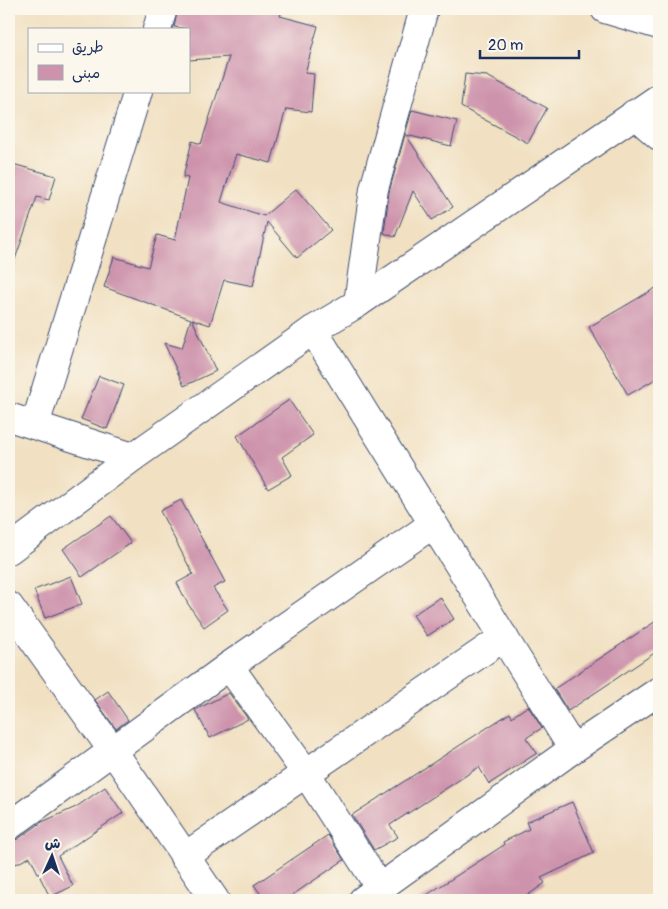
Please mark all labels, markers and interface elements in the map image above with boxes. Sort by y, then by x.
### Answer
legend [28,28,190,92]
scale bar [480,28,579,60]
text: 20 m [488,36,523,55]
text: طريق [72,38,104,57]
text: مبنى [72,64,100,83]
north arrow [28,832,78,882]
text: ش [45,835,61,852]

